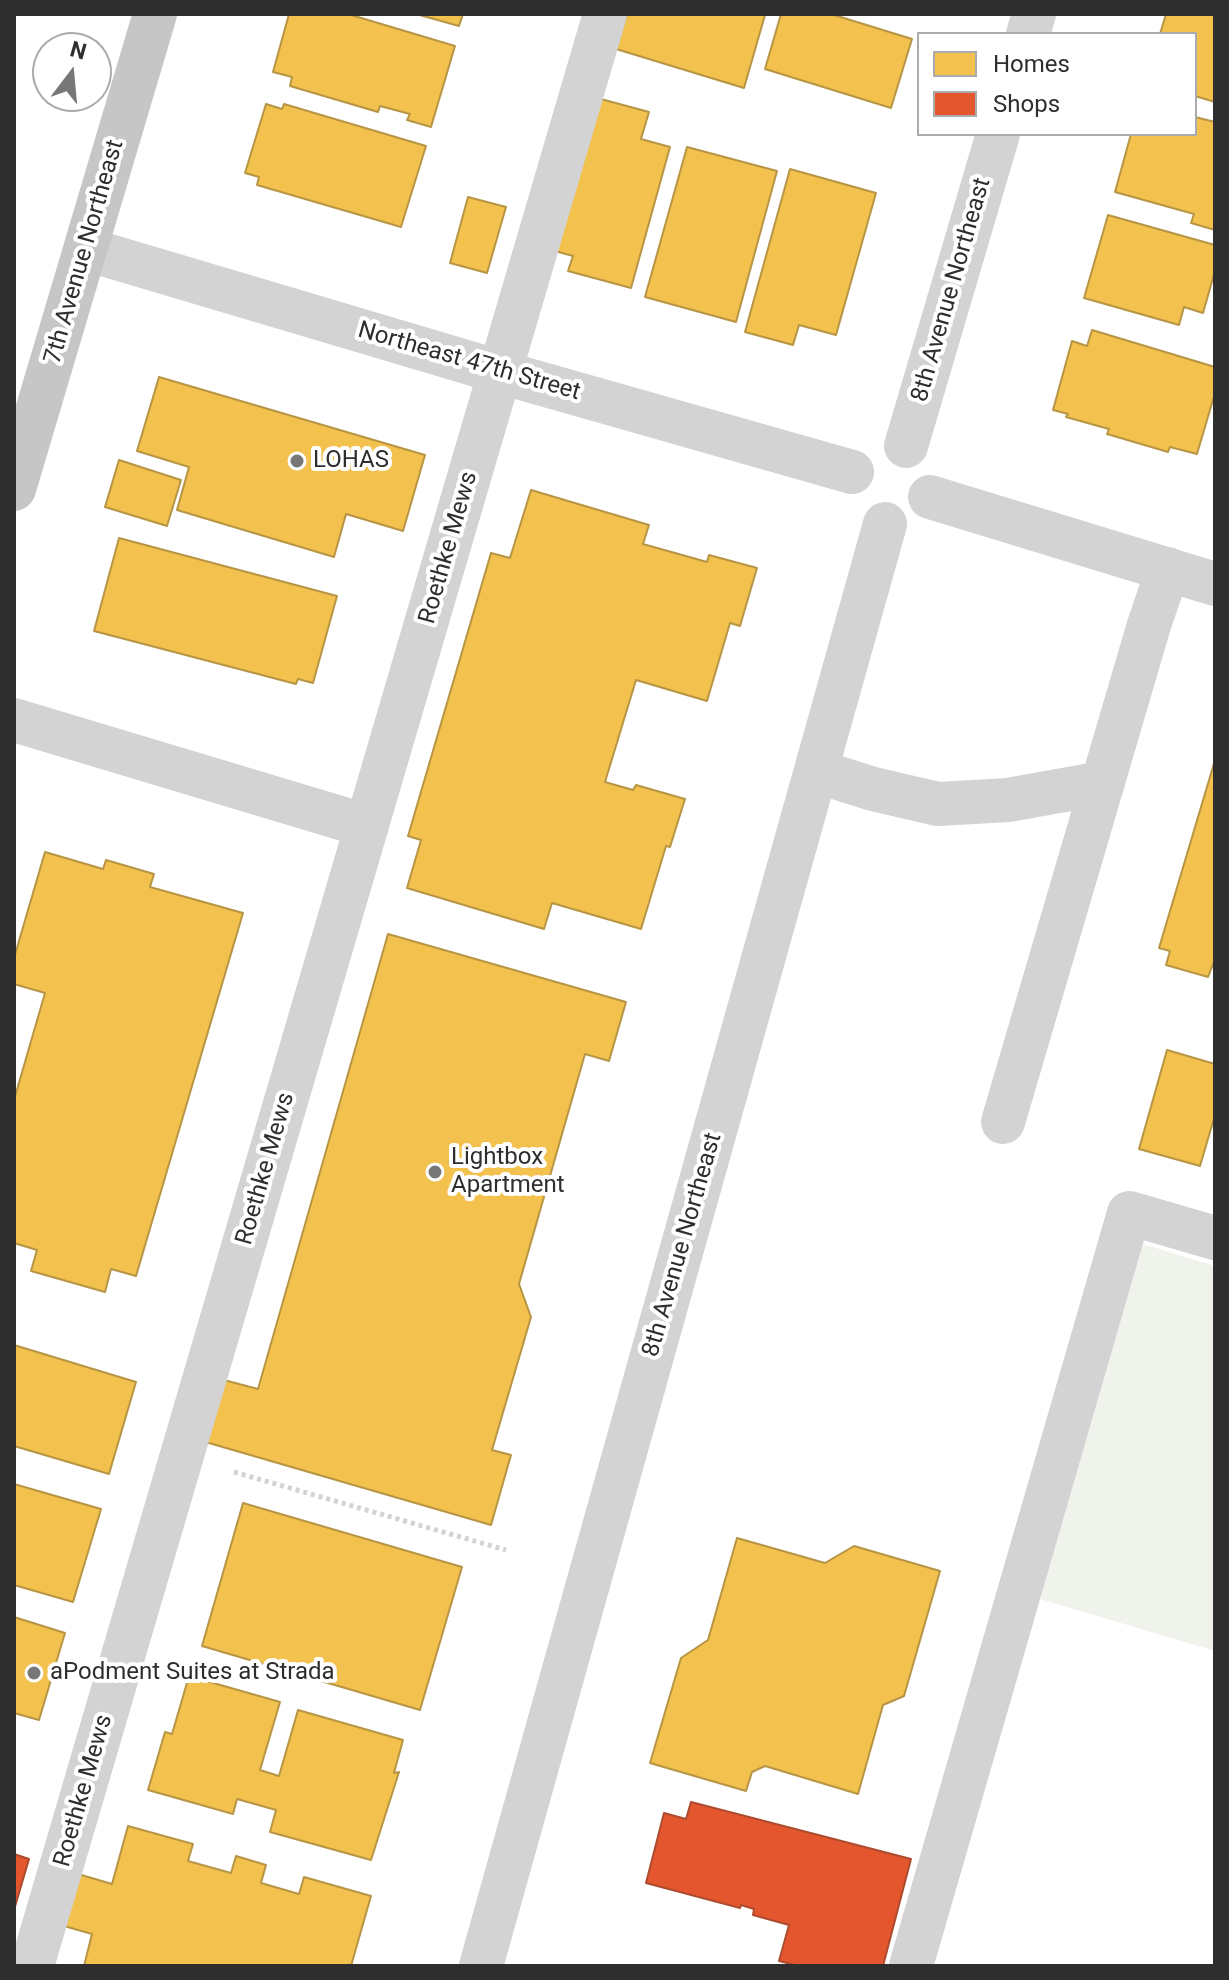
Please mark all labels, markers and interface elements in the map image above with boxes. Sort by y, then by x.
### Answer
north arrow [32,32,112,112]
legend [917,32,1197,136]
text: N [67,36,89,65]
text: Homes [993,50,1070,78]
text: Shops [993,90,1060,118]
street label: 7th Avenue Northeast [39,137,131,367]
street label: 8th Avenue Northeast [906,175,998,405]
street label: Northeast 47th Street [355,316,583,408]
place label: LOHAS [313,447,389,475]
marker: LOHAS [288,452,306,470]
street label: Roethke Mews [414,469,484,627]
street label: Roethke Mews [231,1090,301,1248]
street label: 8th Avenue Northeast [637,1130,729,1360]
place label: Lightbox Apartment [451,1144,565,1200]
marker: Lightbox Apartment [426,1163,444,1181]
place label: aPodment Suites at Strada [50,1659,335,1687]
marker: aPodment Suites at Strada [25,1664,43,1682]
street label: Roethke Mews [49,1712,119,1870]

